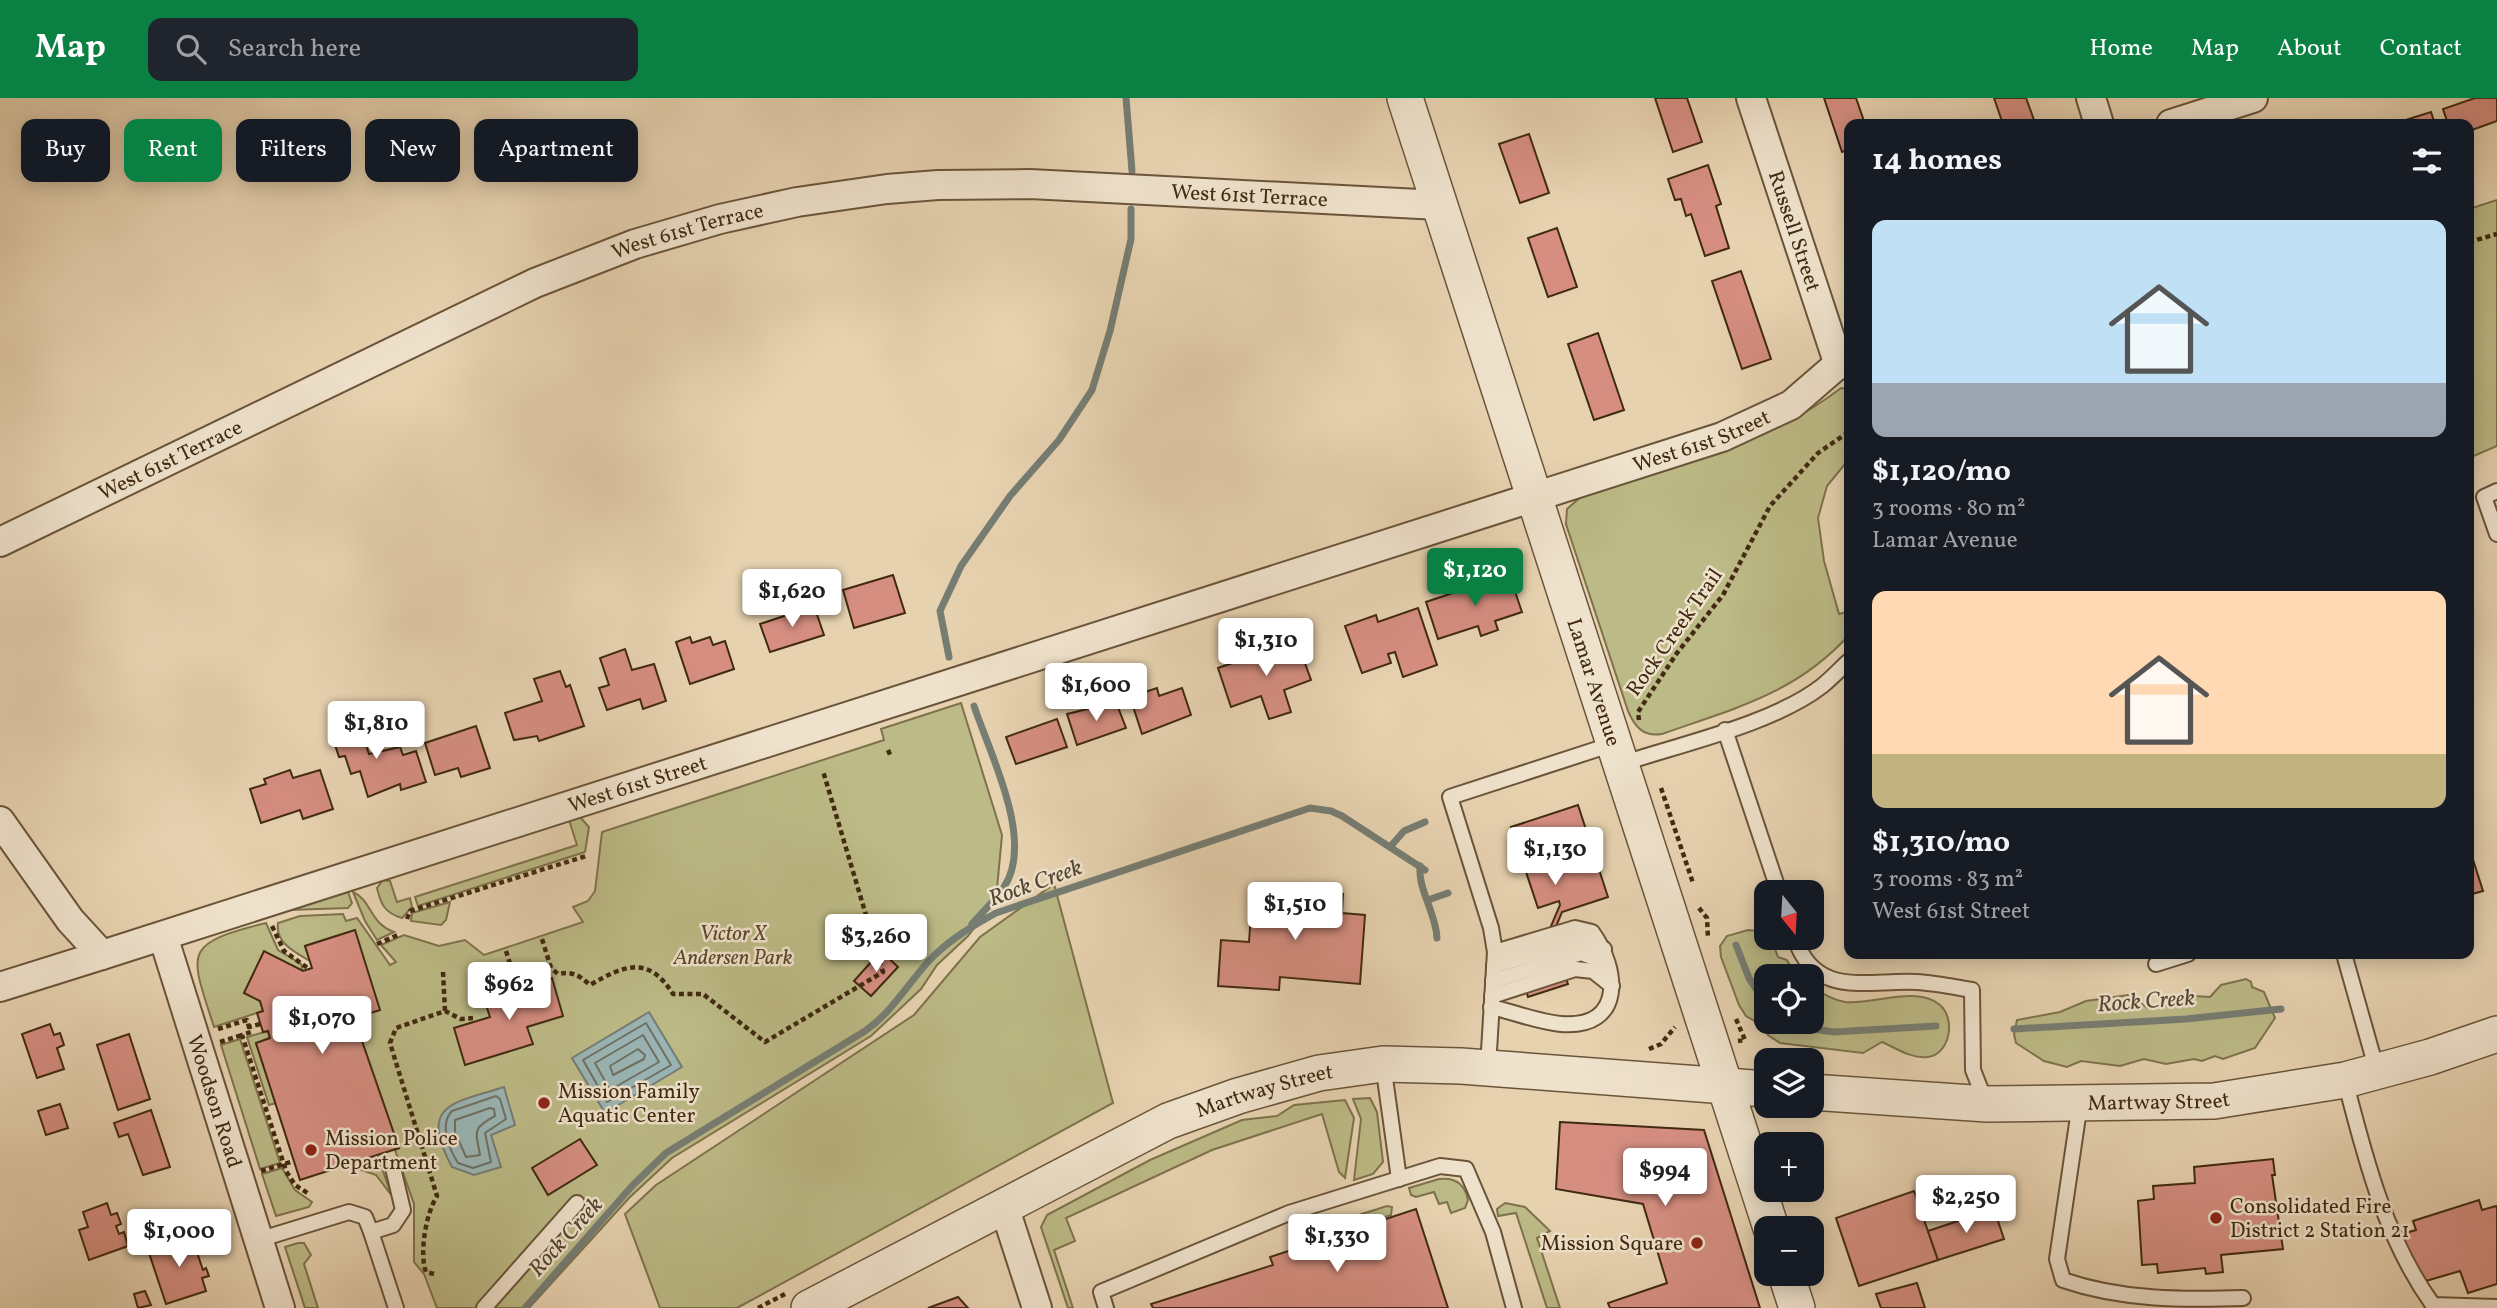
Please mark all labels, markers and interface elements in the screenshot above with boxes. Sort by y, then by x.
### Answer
search box [148,18,638,81]
text: Map [35,26,106,72]
icon: search [172,30,210,68]
text: Search here [228,31,361,67]
text: Home [2089,32,2153,66]
text: Map [2191,32,2239,66]
text: About [2277,32,2342,66]
text: Contact [2380,32,2462,66]
chip: Buy [21,119,110,182]
chip: Rent [124,119,222,182]
chip: Filters [236,119,351,182]
chip: New [365,119,460,182]
chip: Apartment [474,119,638,182]
text: 14 homes [1872,140,2002,182]
icon: filters [2408,142,2446,180]
street label: Russell Street [1760,167,1827,296]
street label: West 61st Terrace [1170,178,1328,215]
street label: West 61st Terrace [608,197,767,268]
icon: home [2096,266,2222,392]
street label: West 61st Street [1629,404,1775,481]
street label: West 61st Terrace [94,414,248,508]
text: $1,120/mo [1872,451,2011,493]
text: 3 rooms · 80 m² [1872,493,2025,525]
text: Lamar Avenue [1872,525,2018,557]
pin: $1,120 [1418,548,1532,608]
text: $1,120 [1443,555,1507,587]
street label: Rock Creek Trail [1620,563,1730,703]
pin: $1,620 [735,570,849,629]
text: $1,620 [758,576,826,608]
street label: Lamar Avenue [1558,615,1627,750]
pin: $1,310 [1209,618,1323,678]
text: $1,310 [1234,625,1298,657]
icon: home [2096,637,2222,763]
pin: $1,600 [1039,664,1153,723]
text: $1,600 [1061,670,1131,702]
pin: $1,810 [319,702,433,761]
text: $1,810 [344,708,408,740]
street label: West 61st Street [565,749,711,821]
text: $1,310/mo [1872,822,2010,864]
pin: $1,130 [1498,828,1612,887]
text: $1,130 [1523,834,1587,866]
water label: Rock Creek [984,852,1087,916]
text: 3 rooms · 83 m² [1872,864,2023,896]
north arrow [1754,880,1824,950]
map controls [1754,880,1824,1286]
pin: $1,510 [1238,882,1352,942]
text: $1,510 [1264,889,1326,921]
text: West 61st Street [1872,896,2030,928]
pin: $3,260 [819,914,933,974]
park label: Victor X Andersen Park [672,920,793,973]
text: $3,260 [841,921,911,953]
pin: $962 [468,962,550,1022]
button: locate [1754,964,1824,1034]
text: $962 [484,969,534,1001]
water label: Rock Creek [2096,983,2196,1021]
pin: $1,070 [265,996,379,1056]
text: $1,070 [288,1003,356,1035]
street label: Woodson Road [179,1031,248,1172]
button: layers [1754,1048,1824,1118]
street label: Martway Street [1192,1058,1335,1126]
place label: Mission Family Aquatic Center [558,1078,700,1131]
street label: Martway Street [2087,1086,2232,1119]
marker: Mission Family Aquatic Center [536,1095,552,1111]
place label: Mission Police Department [325,1125,458,1178]
button: + [1754,1132,1824,1202]
marker: Mission Police Department [303,1142,319,1158]
pin: $994 [1624,1148,1706,1208]
text: $994 [1639,1155,1691,1187]
pin: $2,250 [1909,1176,2023,1235]
text: $2,250 [1932,1182,2000,1214]
water label: Rock Creek [522,1190,611,1284]
place label: Consolidated Fire District 2 Station 21 [2230,1193,2410,1246]
pin: $1,000 [122,1210,236,1269]
marker: Consolidated Fire District 2 Station 21 [2208,1210,2224,1226]
pin: $1,330 [1280,1214,1394,1274]
text: $1,000 [143,1216,215,1248]
button: − [1754,1216,1824,1286]
text: $1,330 [1304,1221,1370,1253]
place label: Mission Square [1541,1230,1683,1259]
marker: Mission Square [1689,1235,1705,1251]

